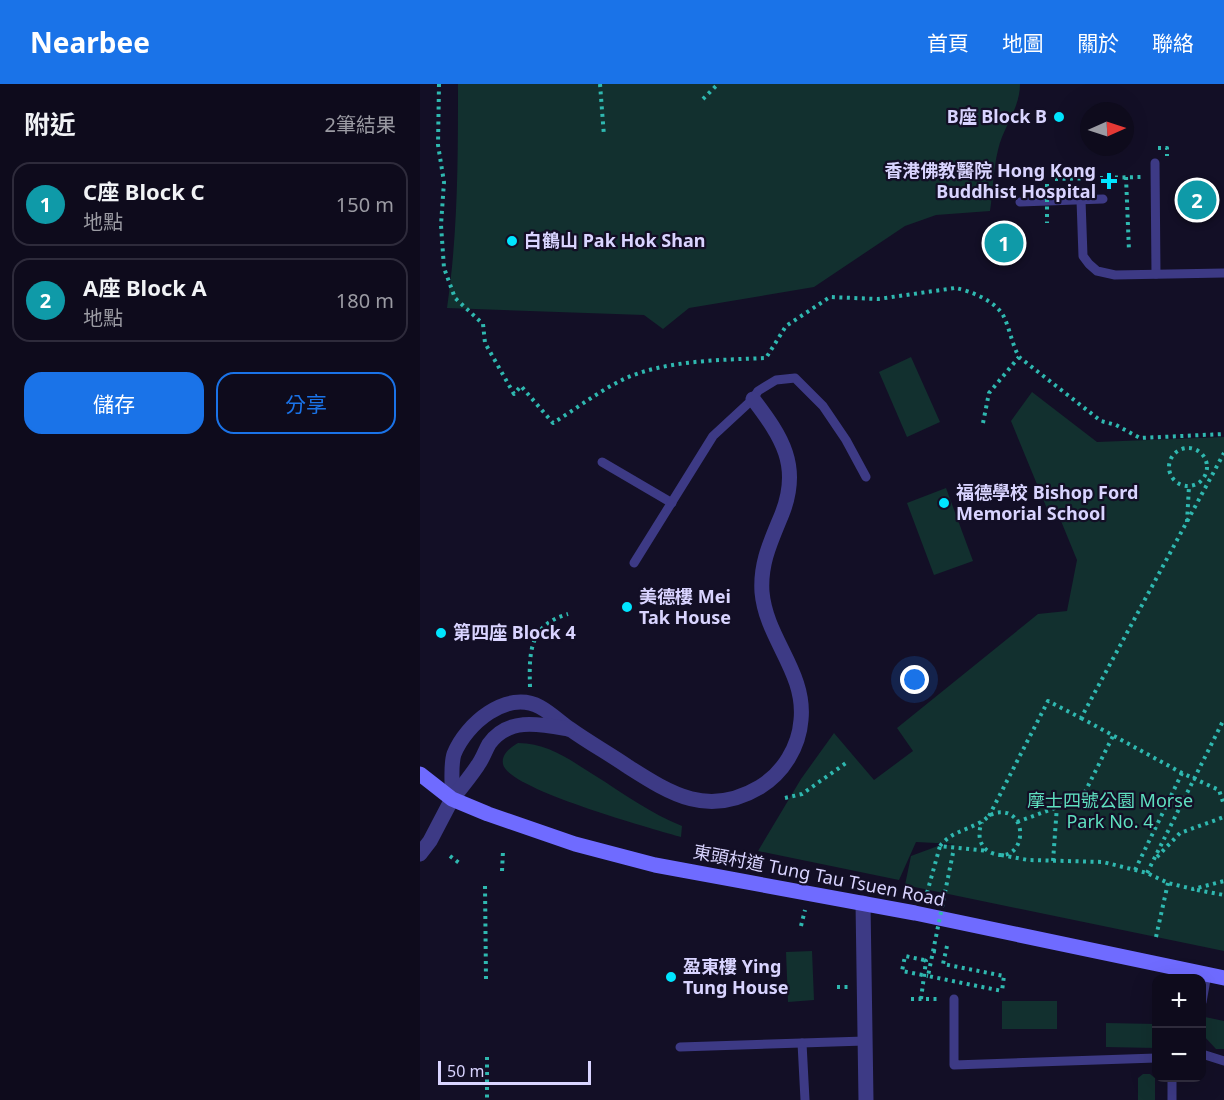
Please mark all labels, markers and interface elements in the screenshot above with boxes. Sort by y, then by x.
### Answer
text: Nearbee [30,23,150,61]
text: 首頁 [927,29,969,57]
text: 地圖 [1002,29,1044,57]
text: 關於 [1077,29,1119,57]
text: 聯絡 [1152,29,1194,57]
north arrow [1080,102,1134,156]
place label: B座 Block B [947,104,1047,128]
text: 附近 [24,106,76,142]
marker: B座 Block B [1052,110,1066,124]
text: 2筆結果 [325,111,396,138]
place label: 香港佛教醫院 Hong Kong Buddhist Hospital [884,158,1096,203]
marker: 香港佛教醫院 Hong Kong Buddhist Hospital [1100,172,1118,190]
text: C座 Block C [83,176,205,206]
pin: 2 [1178,178,1216,222]
text: 1 [40,191,51,218]
text: 150 m [336,191,394,218]
text: 地點 [83,208,123,235]
pin: 1 [984,220,1024,266]
place label: 白鶴山 Pak Hok Shan [524,228,705,252]
marker: 白鶴山 Pak Hok Shan [505,234,519,248]
text: A座 Block A [83,272,207,302]
text: 2 [40,287,51,314]
text: 180 m [336,287,394,314]
text: 地點 [83,304,123,331]
button: 儲存 [24,372,204,434]
button: 分享 [216,372,396,434]
place label: 福德學校 Bishop Ford Memorial School [956,480,1138,525]
marker: 福德學校 Bishop Ford Memorial School [937,496,951,510]
place label: 美德樓 Mei Tak House [639,584,731,629]
marker: 美德樓 Mei Tak House [620,600,634,614]
place label: 第四座 Block 4 [453,620,576,644]
marker: 第四座 Block 4 [434,626,448,640]
your location [900,665,929,694]
park label: 摩士四號公園 Morse Park No. 4 [1027,788,1193,833]
street label: 東頭村道 Tung Tau Tsuen Road [691,839,947,911]
place label: 盈東樓 Ying Tung House [683,954,788,999]
marker: 盈東樓 Ying Tung House [664,970,678,984]
map controls [1152,974,1206,1082]
button: + [1152,974,1206,1028]
button: − [1152,1028,1206,1082]
scale bar [438,1058,591,1086]
text: 50 m [447,1060,484,1082]

